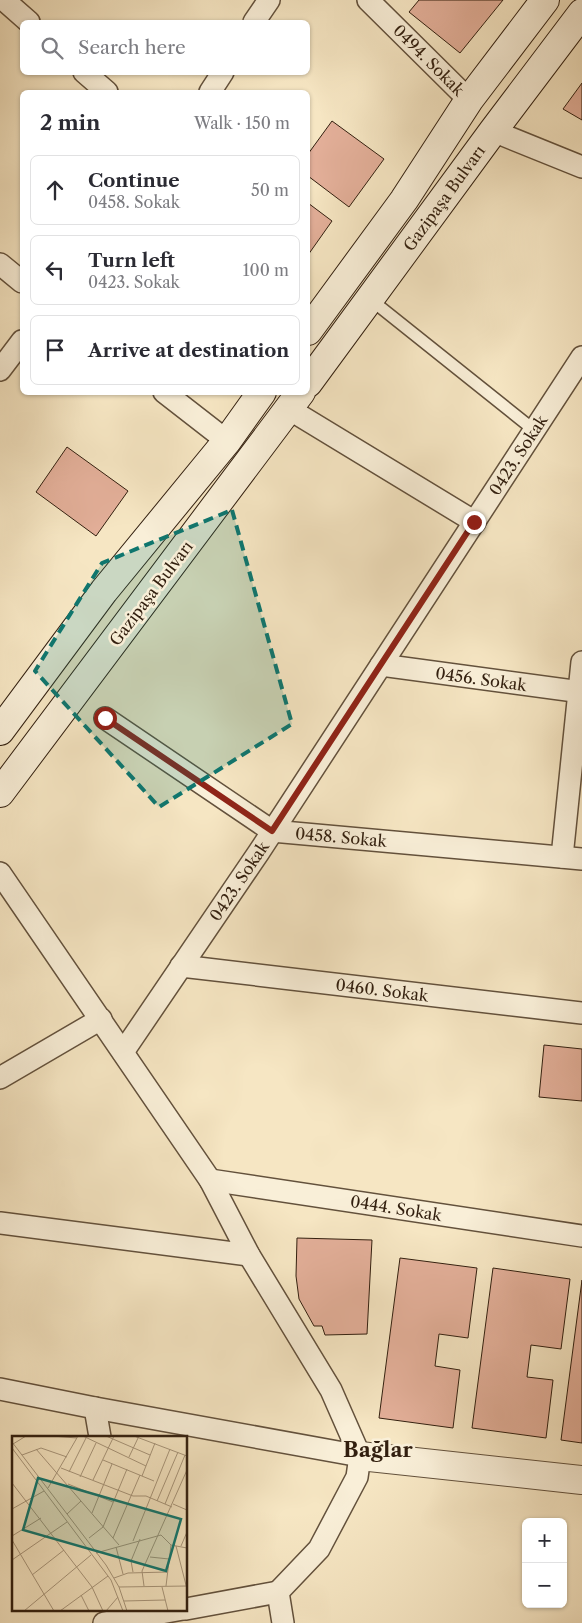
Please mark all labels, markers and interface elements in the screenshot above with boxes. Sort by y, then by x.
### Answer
search box [20,20,310,75]
street label: 0494. Sokak [389,20,469,100]
icon: search [38,34,66,62]
text: Search here [78,36,186,59]
text: 2 min [40,110,100,135]
text: Walk · 150 m [194,113,290,133]
street label: Gazipaşa Bulvarı [399,141,489,255]
text: Continue [88,169,180,192]
icon: ahead [41,176,69,204]
text: 50 m [251,180,289,200]
text: 0458. Sokak [88,192,180,212]
text: Turn left [88,249,175,272]
icon: left [41,256,69,284]
text: 100 m [243,260,289,280]
text: 0423. Sokak [88,272,180,292]
icon: arrive [41,336,69,364]
text: Arrive at destination [88,339,289,362]
street label: 0423. Sokak [485,410,552,499]
route end [463,511,486,534]
street label: Gazipaşa Bulvarı [105,537,197,649]
street label: 0456. Sokak [434,663,529,695]
route start [94,707,117,730]
street label: 0458. Sokak [294,823,388,851]
street label: 0423. Sokak [205,837,273,925]
street label: 0460. Sokak [335,974,430,1006]
street label: 0444. Sokak [349,1191,444,1225]
inset map [12,1436,188,1610]
district label: Bağlar [343,1437,414,1462]
map controls [522,1518,567,1608]
button: + [522,1518,567,1563]
button: − [522,1563,567,1608]

